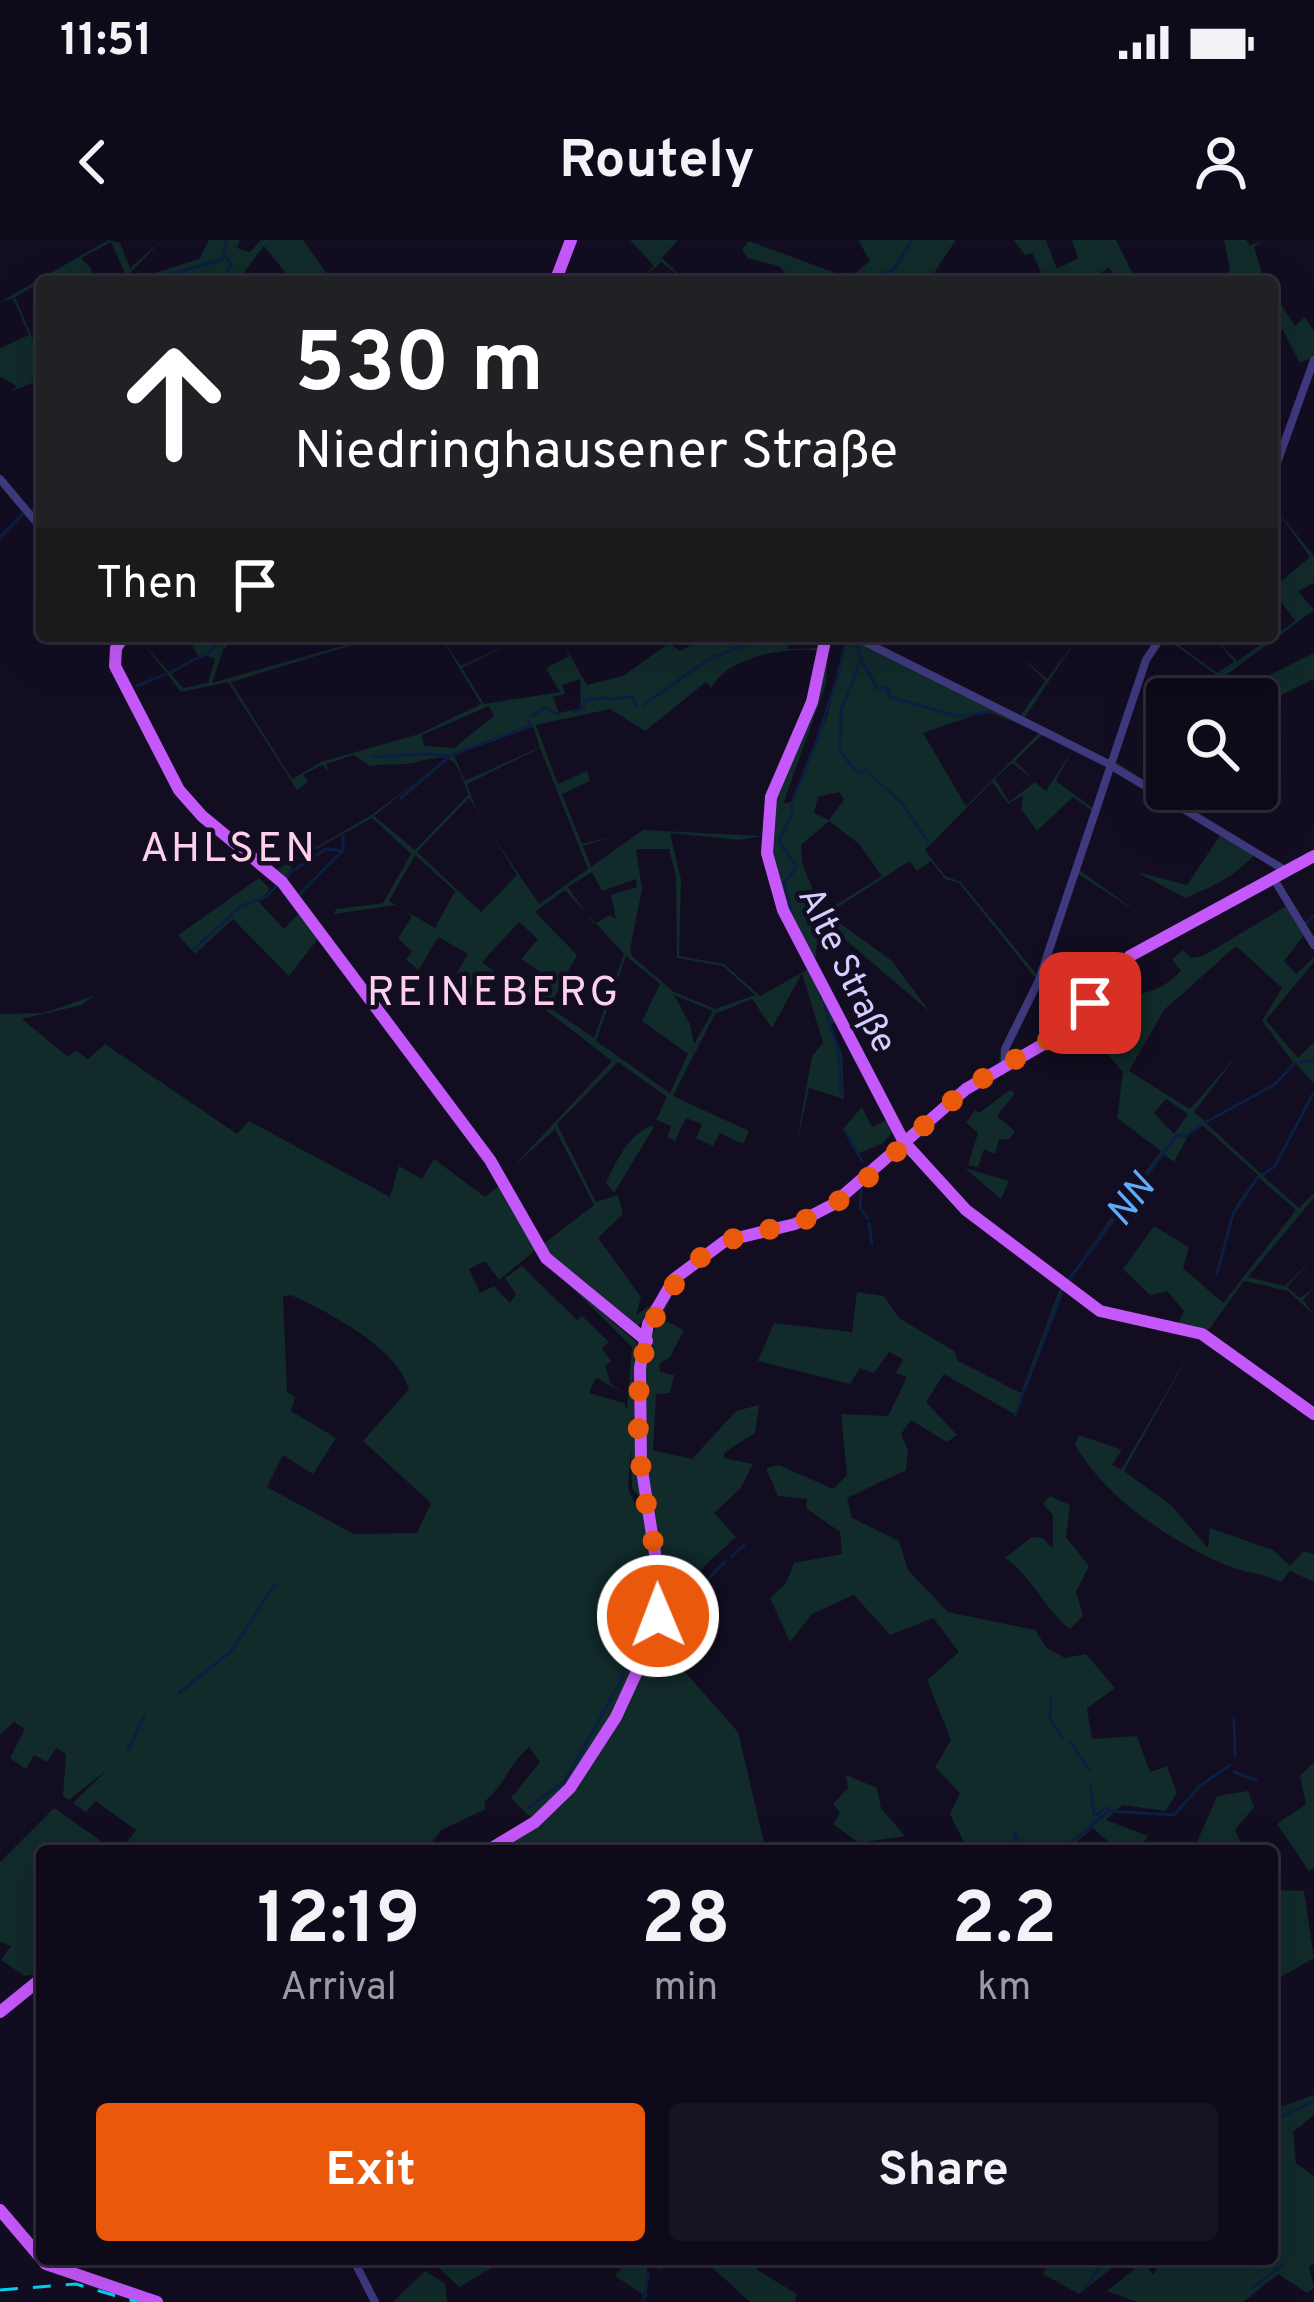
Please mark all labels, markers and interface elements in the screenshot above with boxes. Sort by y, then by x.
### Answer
text: 11:51 [60,14,152,71]
text: Routely [559,128,755,197]
icon: back [60,129,126,195]
icon: person [1188,129,1254,195]
text: 530 m [294,315,544,421]
icon: ahead [96,324,252,480]
text: Niedringhausener Straße [294,419,898,488]
icon: arrive [222,552,288,618]
text: Then [96,557,198,614]
map controls [1146,678,1278,810]
button: search [1146,678,1278,810]
district label: AHLSEN [140,824,318,877]
street label: Alte Straße [785,880,905,1062]
pin [1039,952,1141,1054]
district label: REINEBERG [367,968,621,1021]
icon: arrive [1057,970,1123,1036]
water label: NN [1097,1165,1169,1238]
position arrow [595,1553,721,1679]
text: 12:19 [257,1877,420,1969]
text: 28 [641,1877,731,1969]
text: 2.2 [951,1877,1057,1969]
text: Arrival [280,1965,397,2014]
text: min [653,1965,718,2014]
text: km [977,1965,1031,2014]
button: Exit [96,2103,645,2241]
button: Share [669,2103,1218,2241]

